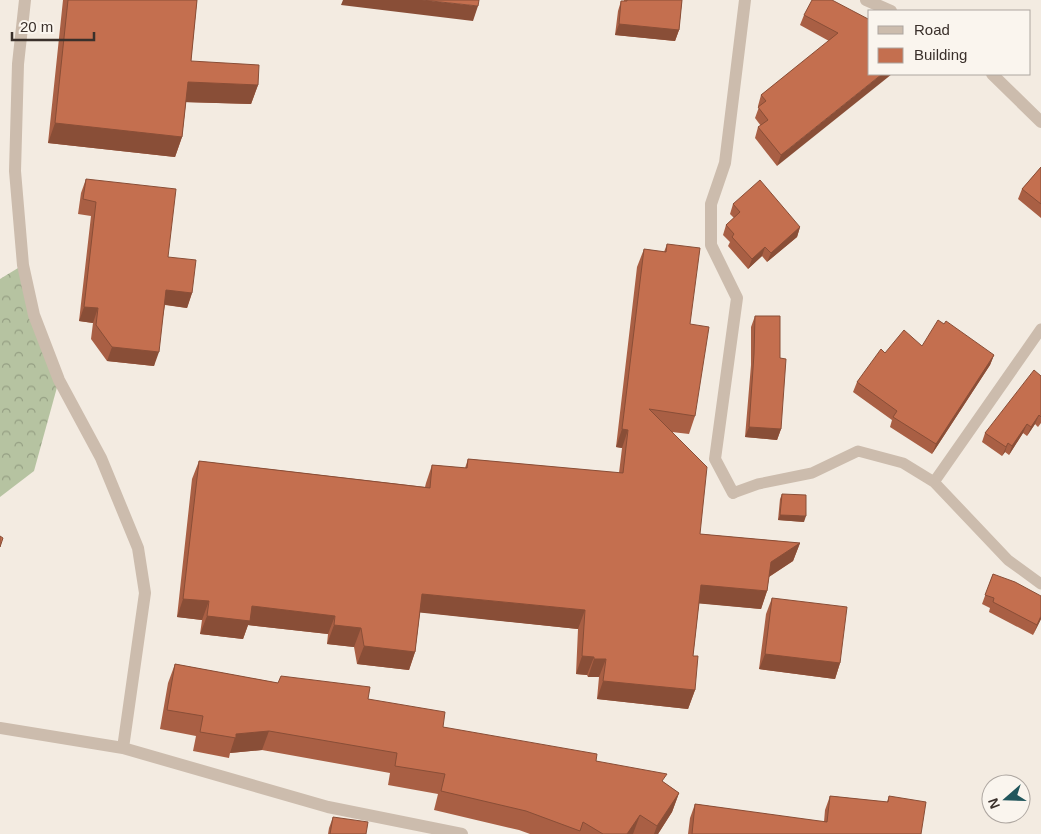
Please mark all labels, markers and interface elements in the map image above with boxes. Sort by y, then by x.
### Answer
scale bar [12,10,95,42]
legend [868,10,1031,75]
text: 20 m [20,18,53,35]
text: Road [914,21,950,38]
text: Building [914,46,967,63]
north arrow [981,774,1031,824]
text: N [985,796,1003,811]

